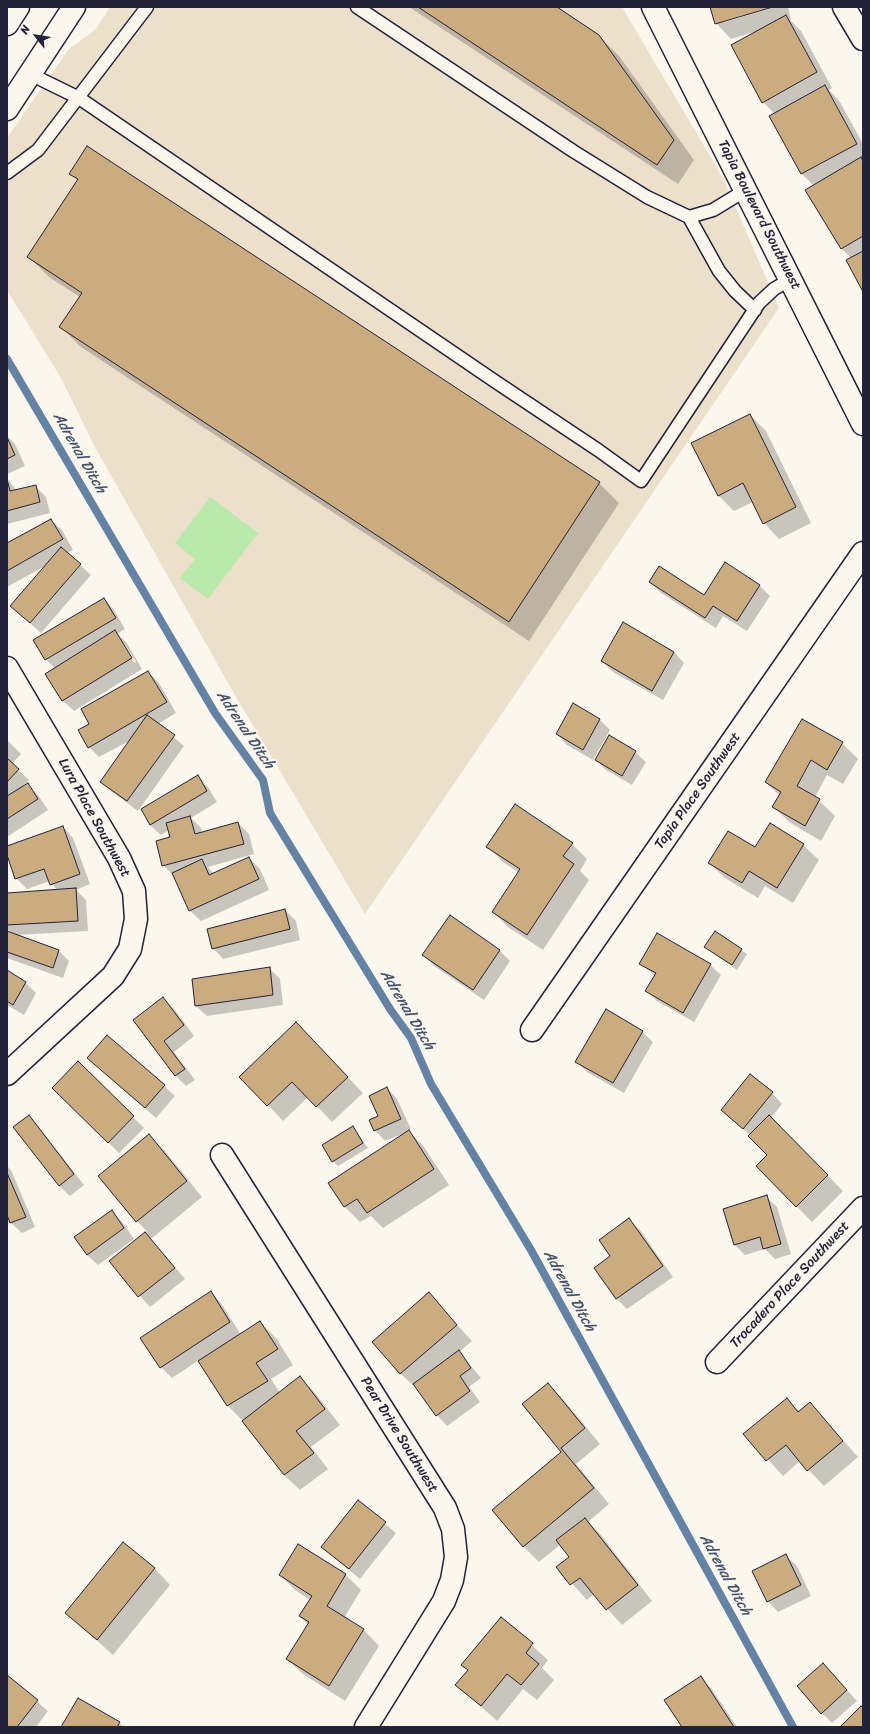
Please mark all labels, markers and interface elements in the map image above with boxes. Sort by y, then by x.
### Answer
north arrow [16,16,56,56]
text: N [15,22,35,38]
street label: Tapia Boulevard Southwest [714,137,804,293]
water label: Adrenal Ditch [49,409,109,497]
water label: Adrenal Ditch [212,687,278,773]
street label: Tapia Place Southwest [651,729,745,853]
street label: Lura Place Southwest [54,756,134,880]
water label: Adrenal Ditch [376,967,438,1053]
street label: Trocadero Place Southwest [727,1218,853,1352]
water label: Adrenal Ditch [539,1247,599,1335]
street label: Pear Drive Southwest [357,1374,441,1496]
water label: Adrenal Ditch [695,1531,755,1619]

